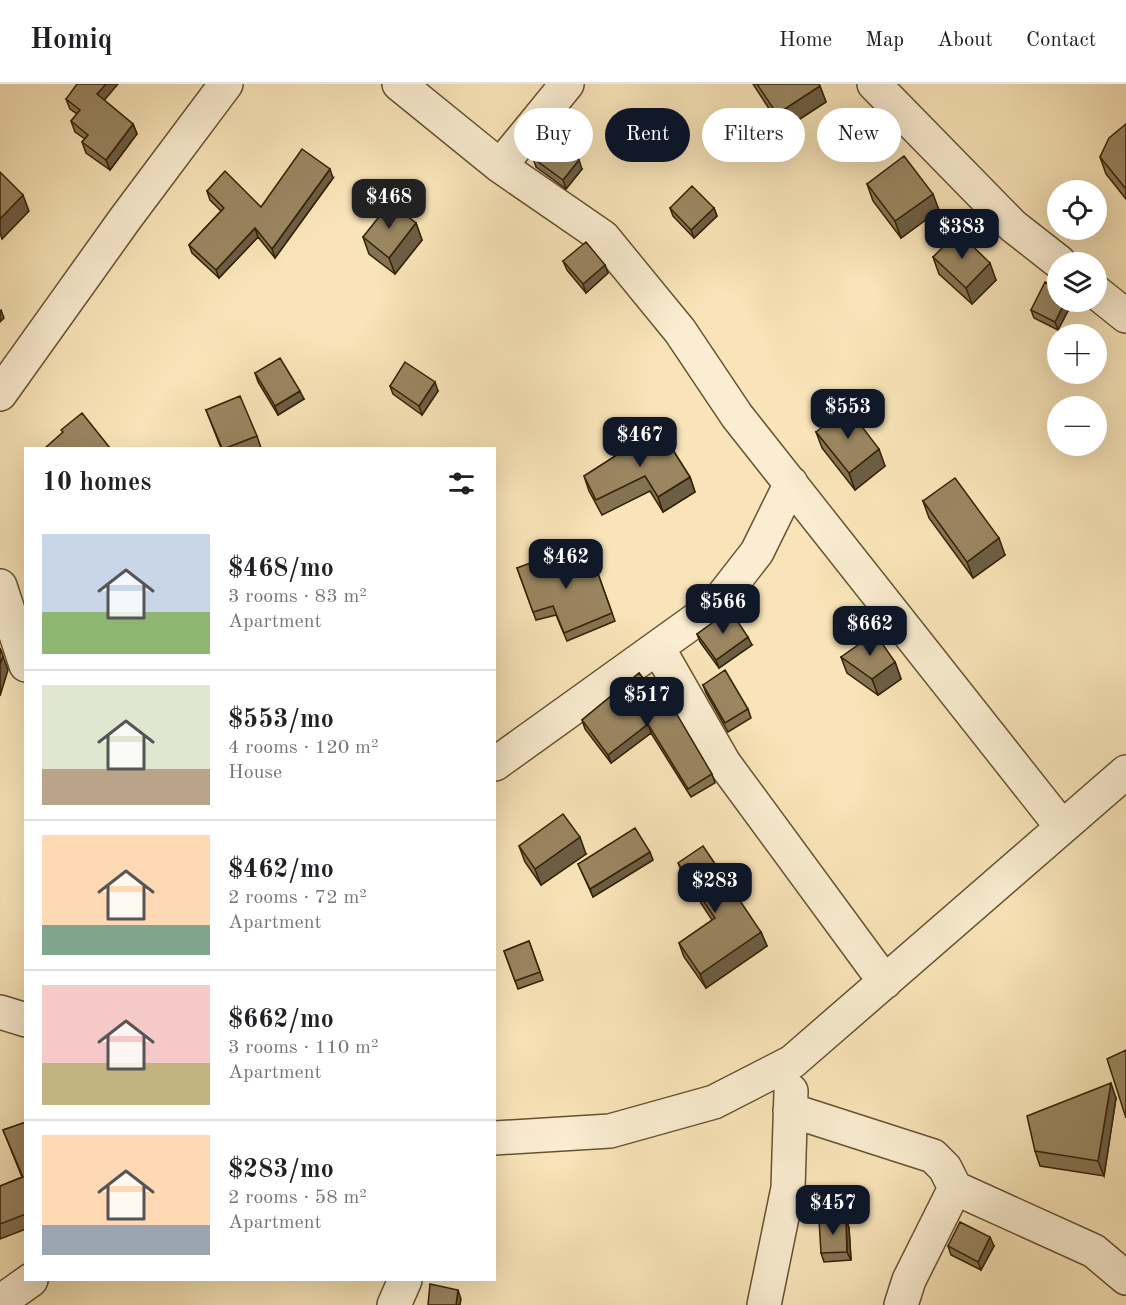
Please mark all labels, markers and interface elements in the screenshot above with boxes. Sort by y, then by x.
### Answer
text: Homiq [30,27,113,55]
text: Home [779,30,832,51]
text: Map [865,30,904,51]
text: About [937,30,993,51]
text: Contact [1026,30,1096,51]
chip: Buy [514,108,593,162]
chip: Rent [605,108,690,162]
chip: Filters [702,108,805,162]
chip: New [817,108,901,162]
pin: $468 [353,179,425,230]
map controls [1047,180,1107,456]
button: locate [1047,180,1107,240]
text: $468 [366,188,412,208]
pin: $383 [926,209,998,260]
text: $383 [939,218,985,238]
button: layers [1047,252,1107,312]
button: + [1047,324,1107,384]
pin: $553 [812,389,884,440]
button: − [1047,396,1107,456]
text: $553 [825,398,871,418]
pin: $467 [604,417,676,468]
text: $467 [617,426,663,446]
icon: filters [445,467,478,500]
text: 10 homes [42,470,151,496]
pin: $462 [530,539,602,590]
text: $462 [543,548,589,568]
text: $468/mo [228,556,334,582]
icon: home [90,558,162,630]
pin: $566 [687,584,759,635]
text: 3 rooms · 83 m² [228,587,367,607]
text: $566 [700,593,746,613]
pin: $662 [834,606,906,657]
text: Apartment [228,612,322,632]
text: $662 [847,615,893,635]
pin: $517 [611,677,683,728]
text: $517 [624,686,670,706]
text: $553/mo [228,707,334,733]
icon: home [90,709,162,781]
text: 4 rooms · 120 m² [228,738,378,758]
text: House [228,763,282,783]
text: $462/mo [228,857,334,883]
icon: home [90,859,162,931]
pin: $283 [679,863,751,914]
text: $283 [692,872,738,892]
text: 2 rooms · 72 m² [228,888,367,908]
text: Apartment [228,913,322,933]
text: $662/mo [228,1007,334,1033]
icon: home [90,1009,162,1081]
text: 3 rooms · 110 m² [228,1038,378,1058]
text: Apartment [228,1063,322,1083]
text: $283/mo [228,1157,334,1183]
icon: home [90,1159,162,1231]
pin: $457 [797,1185,869,1236]
text: 2 rooms · 58 m² [228,1188,367,1208]
text: $457 [810,1194,856,1214]
text: Apartment [228,1213,322,1233]

